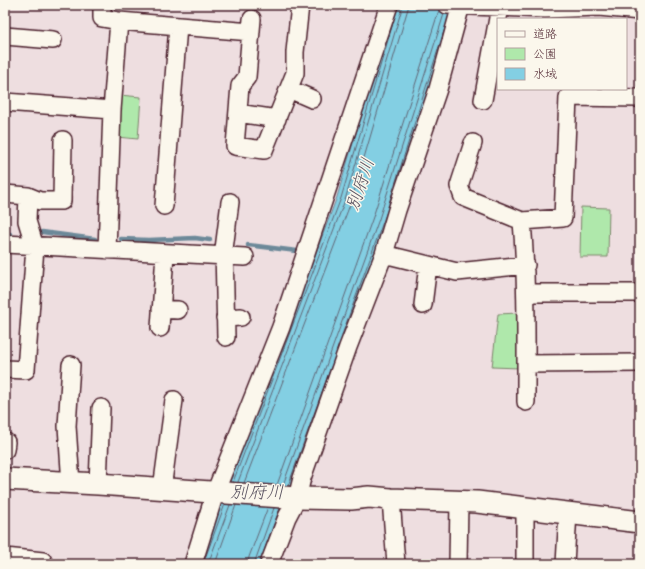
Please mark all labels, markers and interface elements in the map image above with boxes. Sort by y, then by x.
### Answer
legend [497,18,627,90]
text: 道路 [533,27,557,41]
text: 公園 [533,47,557,61]
text: 水域 [533,67,557,81]
water label: 別府川 [341,155,379,213]
water label: 別府川 [230,481,284,503]

